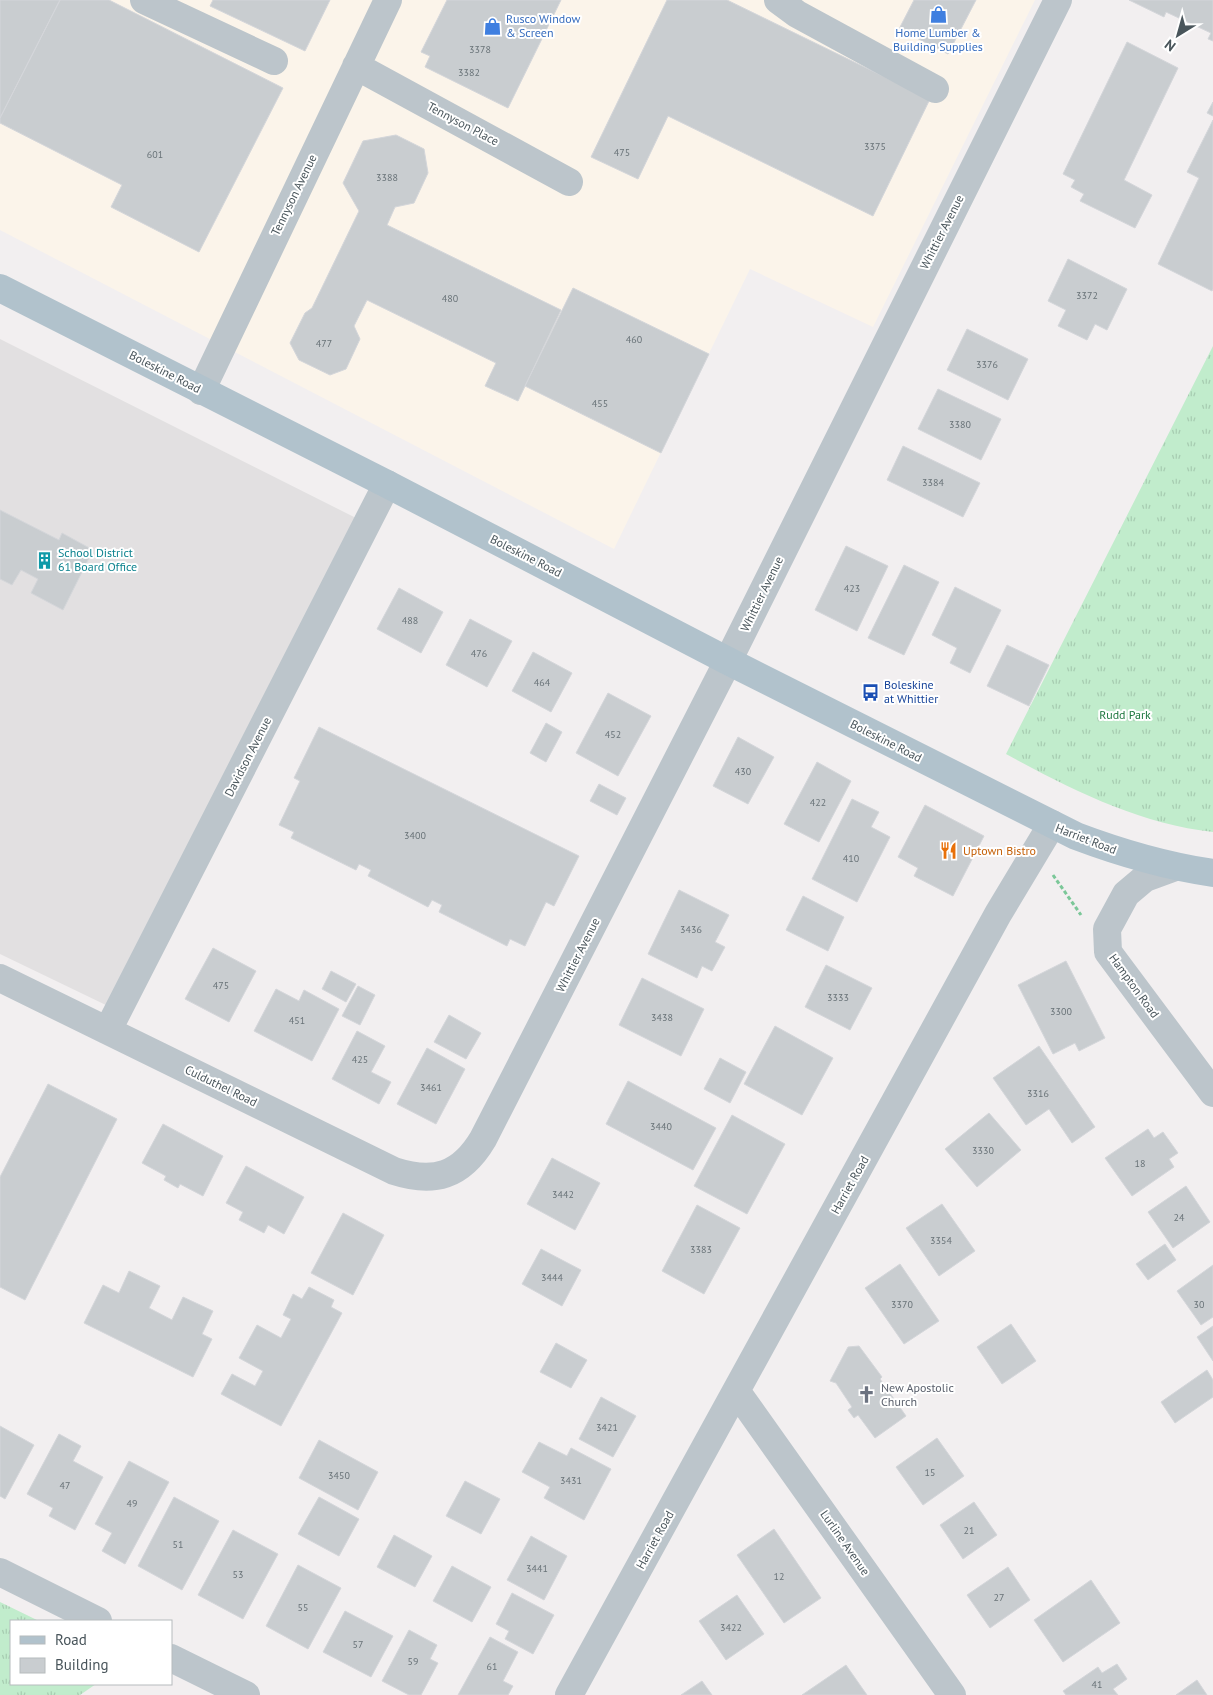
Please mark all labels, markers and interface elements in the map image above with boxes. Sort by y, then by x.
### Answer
shop icon: Home Lumber & Building Supplies [928,4,948,24]
north arrow [1153,10,1203,60]
place label: Rusco Window & Screen [506,11,581,40]
shop icon: Rusco Window & Screen [482,16,502,36]
place label: Home Lumber & Building Supplies [893,25,983,54]
text: N [1161,35,1179,55]
house number: 3378 [469,43,491,56]
house number: 3382 [458,66,480,79]
street label: Tennyson Place [425,98,501,149]
house number: 3375 [864,140,886,153]
house number: 475 [614,146,630,159]
house number: 601 [147,148,163,161]
street label: Tennyson Avenue [267,152,320,238]
house number: 3388 [376,171,398,184]
street label: Whittier Avenue [916,192,967,272]
house number: 3372 [1076,289,1098,302]
house number: 480 [442,292,459,305]
house number: 460 [626,333,643,346]
house number: 477 [316,337,332,350]
street label: Boleskine Road [127,347,204,396]
house number: 3376 [976,358,998,371]
house number: 455 [592,397,608,410]
house number: 3380 [949,418,971,431]
house number: 3384 [922,476,944,489]
street label: Boleskine Road [488,531,565,580]
place label: School District 61 Board Office [58,545,137,574]
building icon: School District 61 Board Office [34,550,54,570]
street label: Whittier Avenue [737,554,786,634]
house number: 423 [844,582,860,595]
house number: 488 [402,614,418,627]
house number: 476 [471,647,487,660]
house number: 464 [534,676,551,689]
place label: Boleskine at Whittier [884,677,938,706]
bus stop icon: Boleskine at Whittier [860,682,880,702]
park label: Rudd Park [1099,707,1151,722]
street label: Davidson Avenue [221,714,274,799]
street label: Boleskine Road [848,716,925,765]
house number: 452 [605,728,621,741]
house number: 430 [735,765,752,778]
house number: 422 [810,796,826,809]
street label: Harriet Road [1054,820,1119,857]
house number: 3400 [404,829,426,842]
restaurant icon: Uptown Bistro [939,841,959,861]
place label: Uptown Bistro [963,843,1036,858]
house number: 410 [843,852,860,865]
street label: Whittier Avenue [552,915,603,995]
house number: 3436 [680,923,702,936]
street label: Hampton Road [1106,951,1163,1021]
house number: 475 [213,979,229,992]
house number: 3333 [827,991,849,1004]
house number: 3300 [1050,1005,1072,1018]
house number: 3438 [651,1011,673,1024]
house number: 451 [289,1014,305,1027]
house number: 425 [352,1053,368,1066]
street label: Culduthel Road [183,1062,260,1109]
house number: 3461 [420,1081,442,1094]
house number: 3316 [1027,1087,1049,1100]
house number: 3440 [650,1120,672,1133]
house number: 3330 [972,1144,994,1157]
street label: Harriet Road [827,1153,872,1216]
house number: 18 [1135,1157,1145,1170]
house number: 3442 [552,1188,574,1201]
house number: 24 [1174,1211,1185,1224]
house number: 3354 [930,1234,952,1247]
house number: 3383 [690,1243,712,1256]
house number: 3444 [541,1271,563,1284]
house number: 3370 [891,1298,913,1311]
house number: 30 [1194,1298,1205,1311]
place label: New Apostolic Church [881,1380,954,1409]
church icon: New Apostolic Church [857,1385,877,1405]
house number: 3421 [596,1421,618,1434]
house number: 15 [925,1466,935,1479]
house number: 3450 [328,1469,350,1482]
house number: 3431 [560,1474,582,1487]
house number: 47 [60,1479,70,1492]
house number: 49 [127,1497,137,1510]
street label: Lurline Avenue [817,1507,873,1578]
street label: Harriet Road [632,1508,677,1571]
house number: 21 [964,1524,974,1537]
house number: 51 [173,1538,183,1551]
house number: 3441 [526,1562,548,1575]
house number: 53 [233,1568,243,1581]
house number: 12 [774,1570,784,1583]
house number: 27 [994,1591,1004,1604]
house number: 55 [298,1601,308,1614]
legend [10,1620,172,1685]
house number: 3422 [720,1621,742,1634]
text: Road [55,1630,87,1649]
house number: 57 [353,1638,363,1651]
text: Building [55,1655,109,1674]
house number: 59 [408,1655,418,1668]
house number: 61 [487,1660,497,1673]
house number: 41 [1092,1678,1102,1691]

